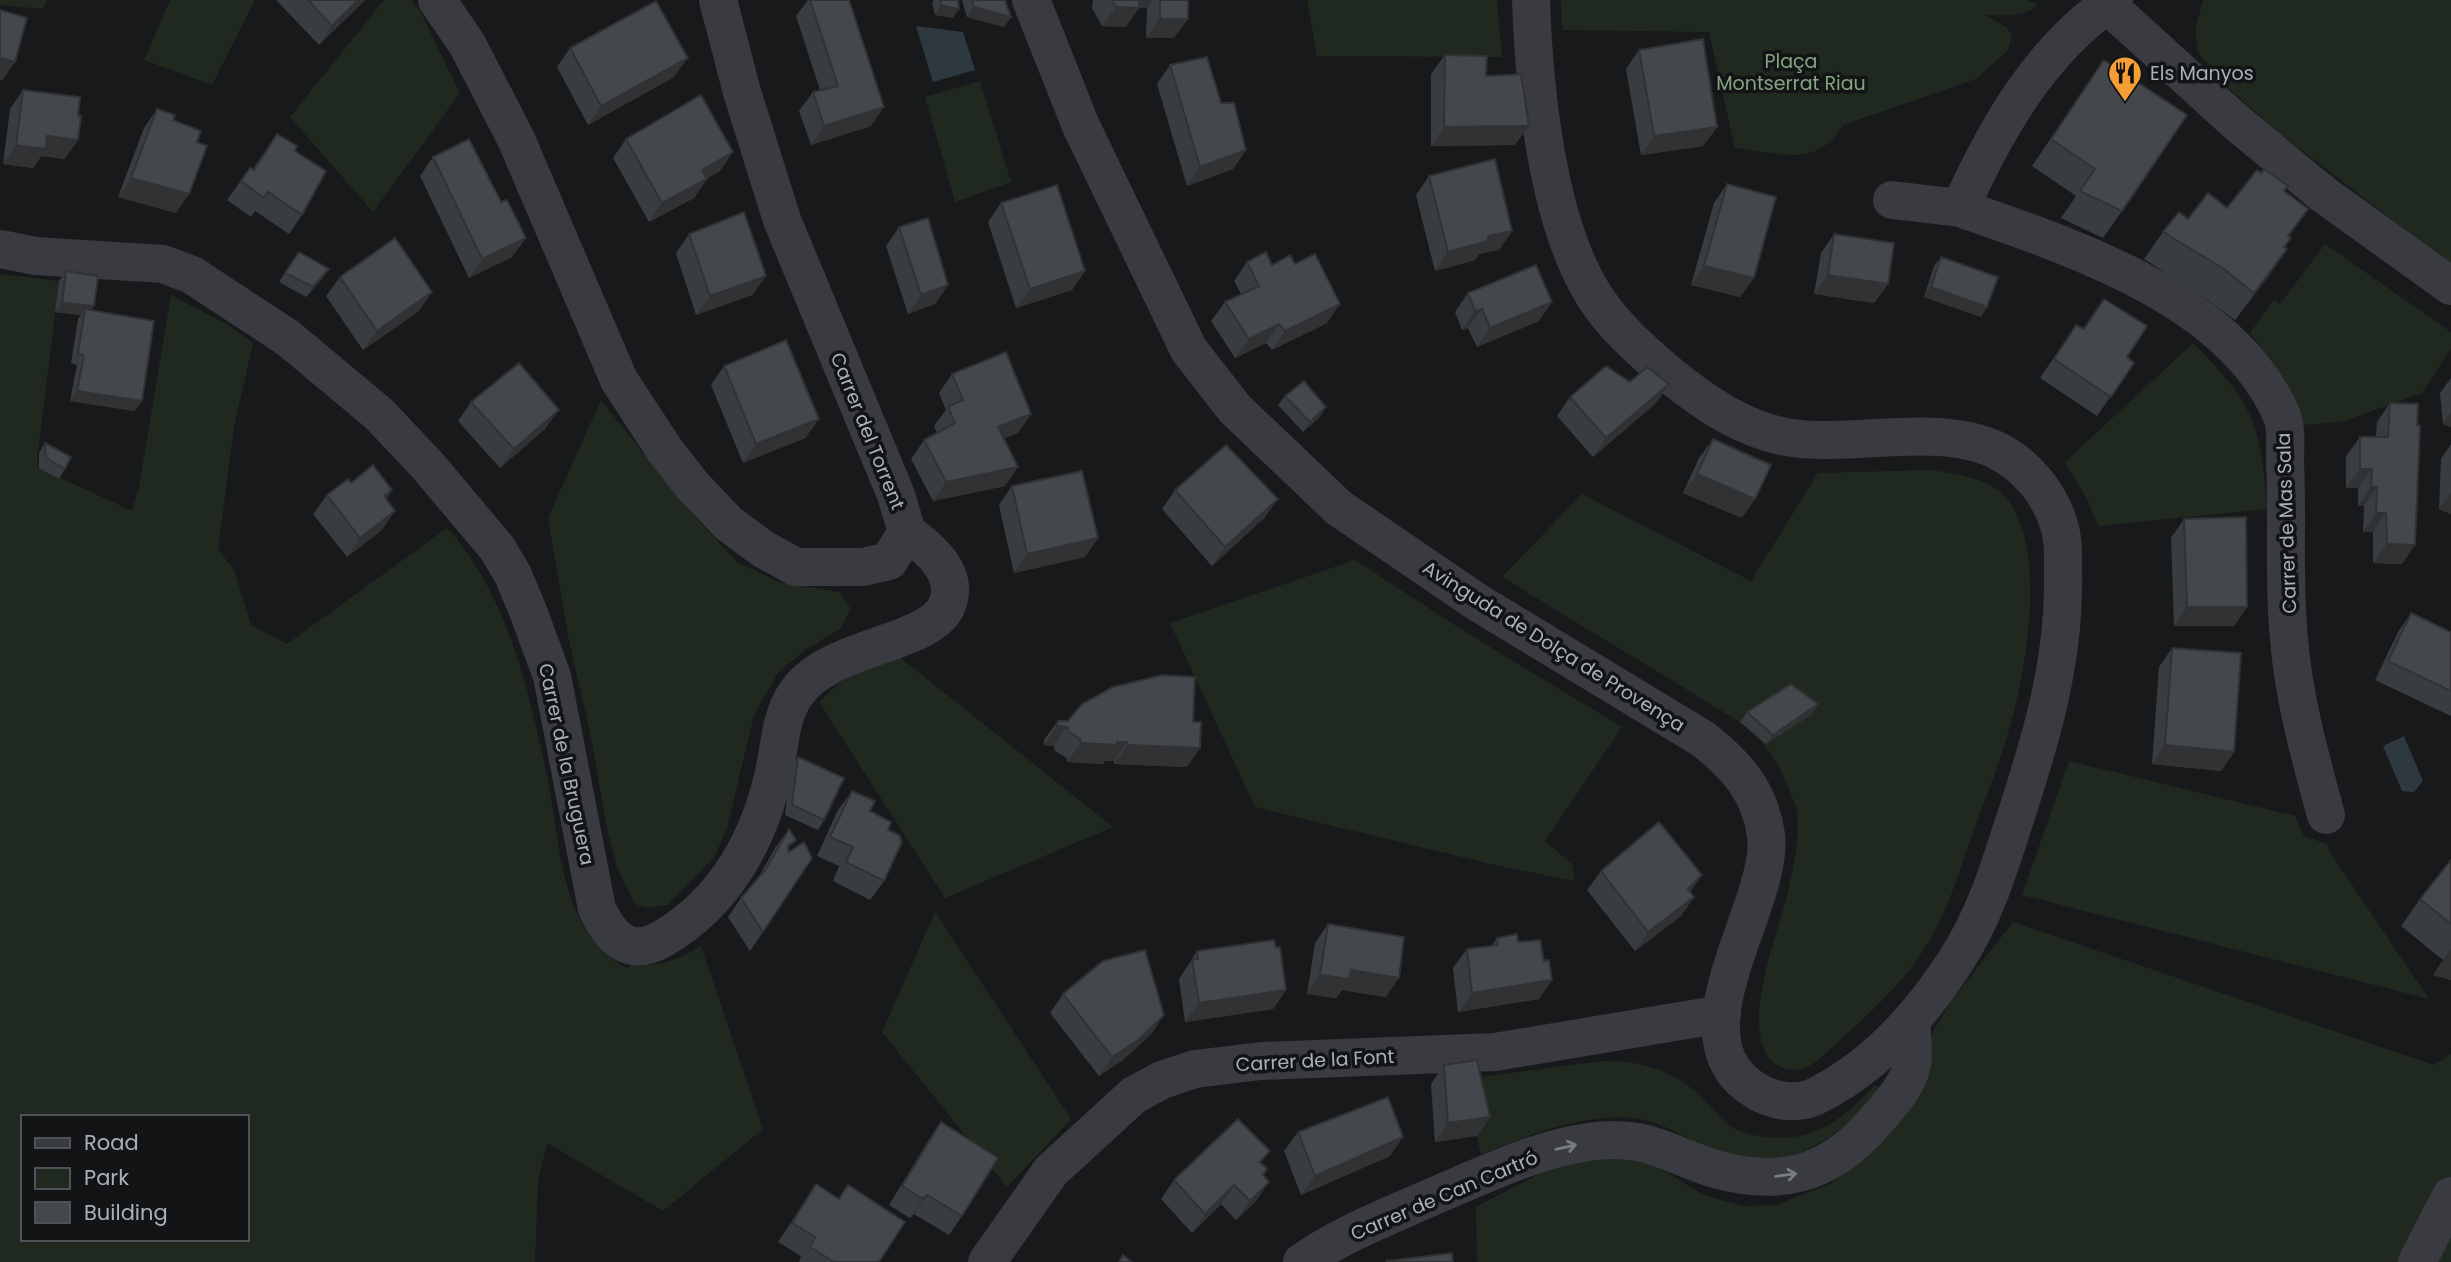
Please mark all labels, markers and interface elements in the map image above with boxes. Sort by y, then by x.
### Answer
park label: Plaça Montserrat Riau [1716,48,1866,97]
restaurant icon: Els Manyos [2106,54,2144,103]
place label: Els Manyos [2150,60,2254,87]
street label: Carrer del Torrent [824,348,911,514]
street label: Carrer de Mas Sala [2270,432,2303,614]
street label: Avinguda de Dolça de Provença [1418,554,1690,739]
street label: Carrer de la Bruguera [532,661,601,867]
street label: Carrer de la Font [1235,1043,1395,1078]
legend [21,1115,248,1241]
text: Road [84,1128,139,1157]
one-way arrow [1554,1140,1577,1153]
street label: Carrer de Can Cartró [1346,1144,1542,1247]
text: Park [84,1163,129,1192]
one-way arrow [1774,1168,1797,1181]
text: Building [84,1198,168,1227]

